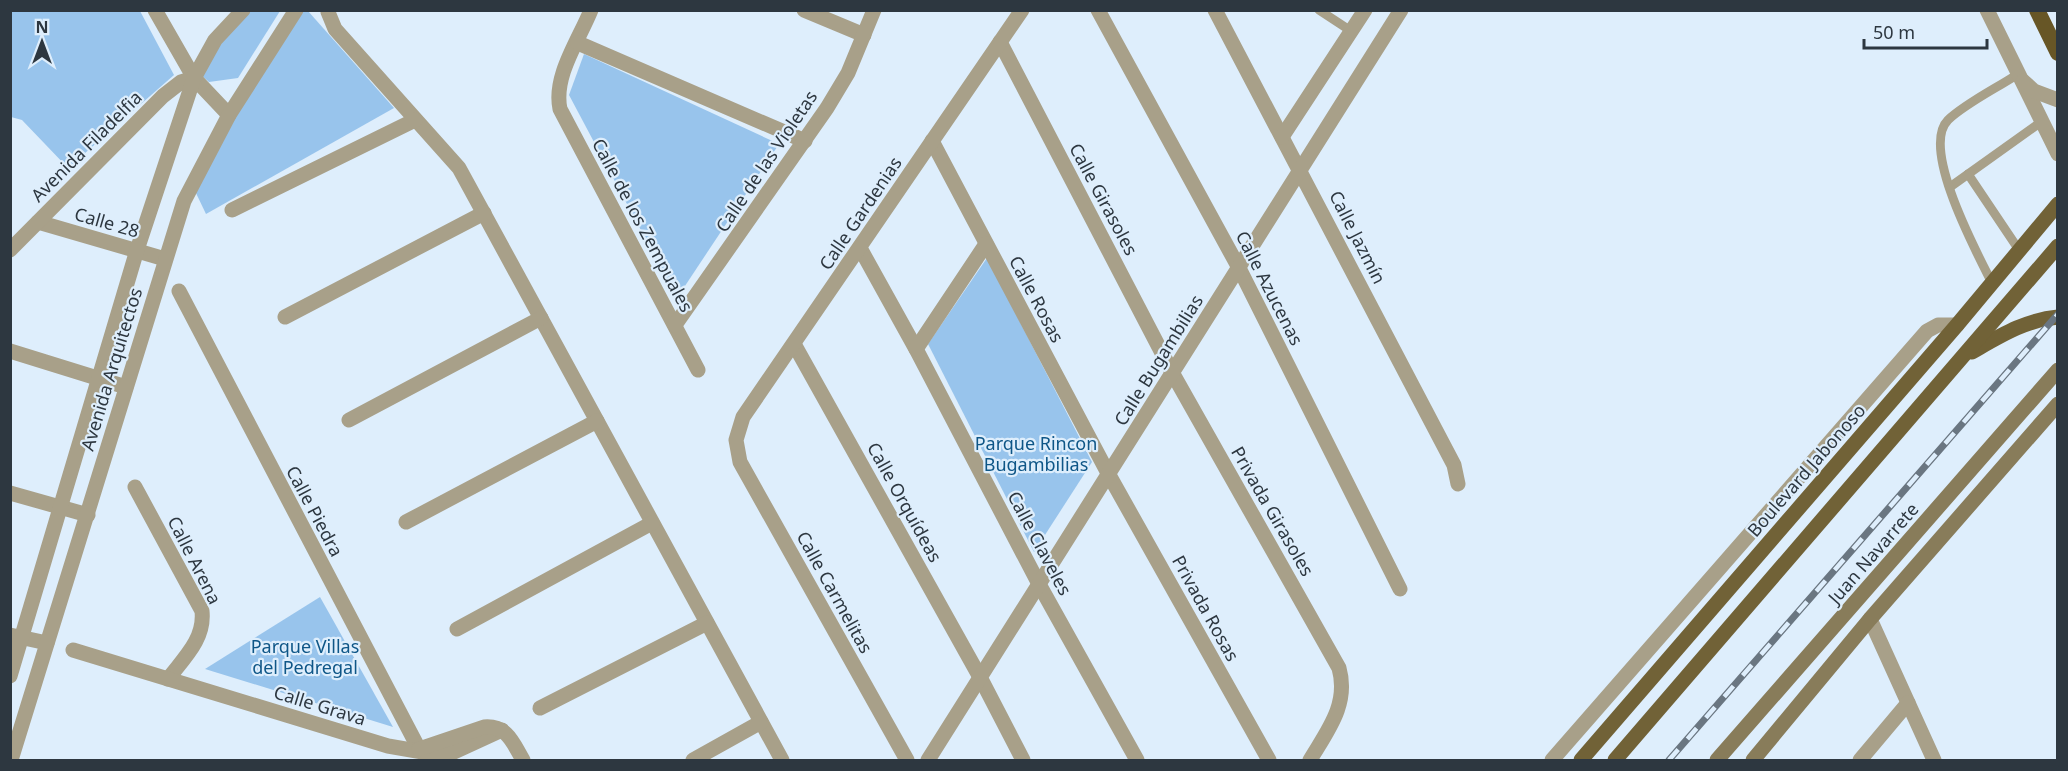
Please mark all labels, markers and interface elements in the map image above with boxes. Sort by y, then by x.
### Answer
north arrow [12,12,72,72]
scale bar [1864,12,1987,50]
text: N [35,16,49,38]
text: 50 m [1873,20,1915,44]
street label: Avenida Filadelfia [25,85,147,207]
street label: Calle de las Violetas [710,86,822,236]
street label: Calle de los Zempuales [587,134,699,316]
street label: Calle Girasoles [1064,139,1144,259]
street label: Calle Gardenias [813,152,907,274]
street label: Calle Jazmín [1324,186,1392,288]
street label: Calle 28 [72,201,142,243]
street label: Calle Azucenas [1231,227,1309,349]
street label: Calle Rosas [1004,251,1070,347]
street label: Avenida Arquitectos [75,285,147,453]
street label: Calle Bugambilias [1108,290,1208,430]
street label: Boulevard Jabonoso [1742,398,1870,542]
park label: Parque Rincon Bugambilias [975,431,1097,476]
street label: Calle Orquídeas [862,438,948,566]
street label: Privada Girasoles [1226,442,1320,580]
street label: Calle Piedra [281,461,349,561]
street label: Calle Claveles [1003,487,1077,599]
street label: Juan Navarrete [1821,497,1923,610]
street label: Calle Arena [163,512,227,608]
street label: Calle Carmelitas [792,527,878,657]
street label: Privada Rosas [1167,551,1245,665]
park label: Parque Villas del Pedregal [251,634,359,679]
street label: Calle Grava [271,680,369,730]

